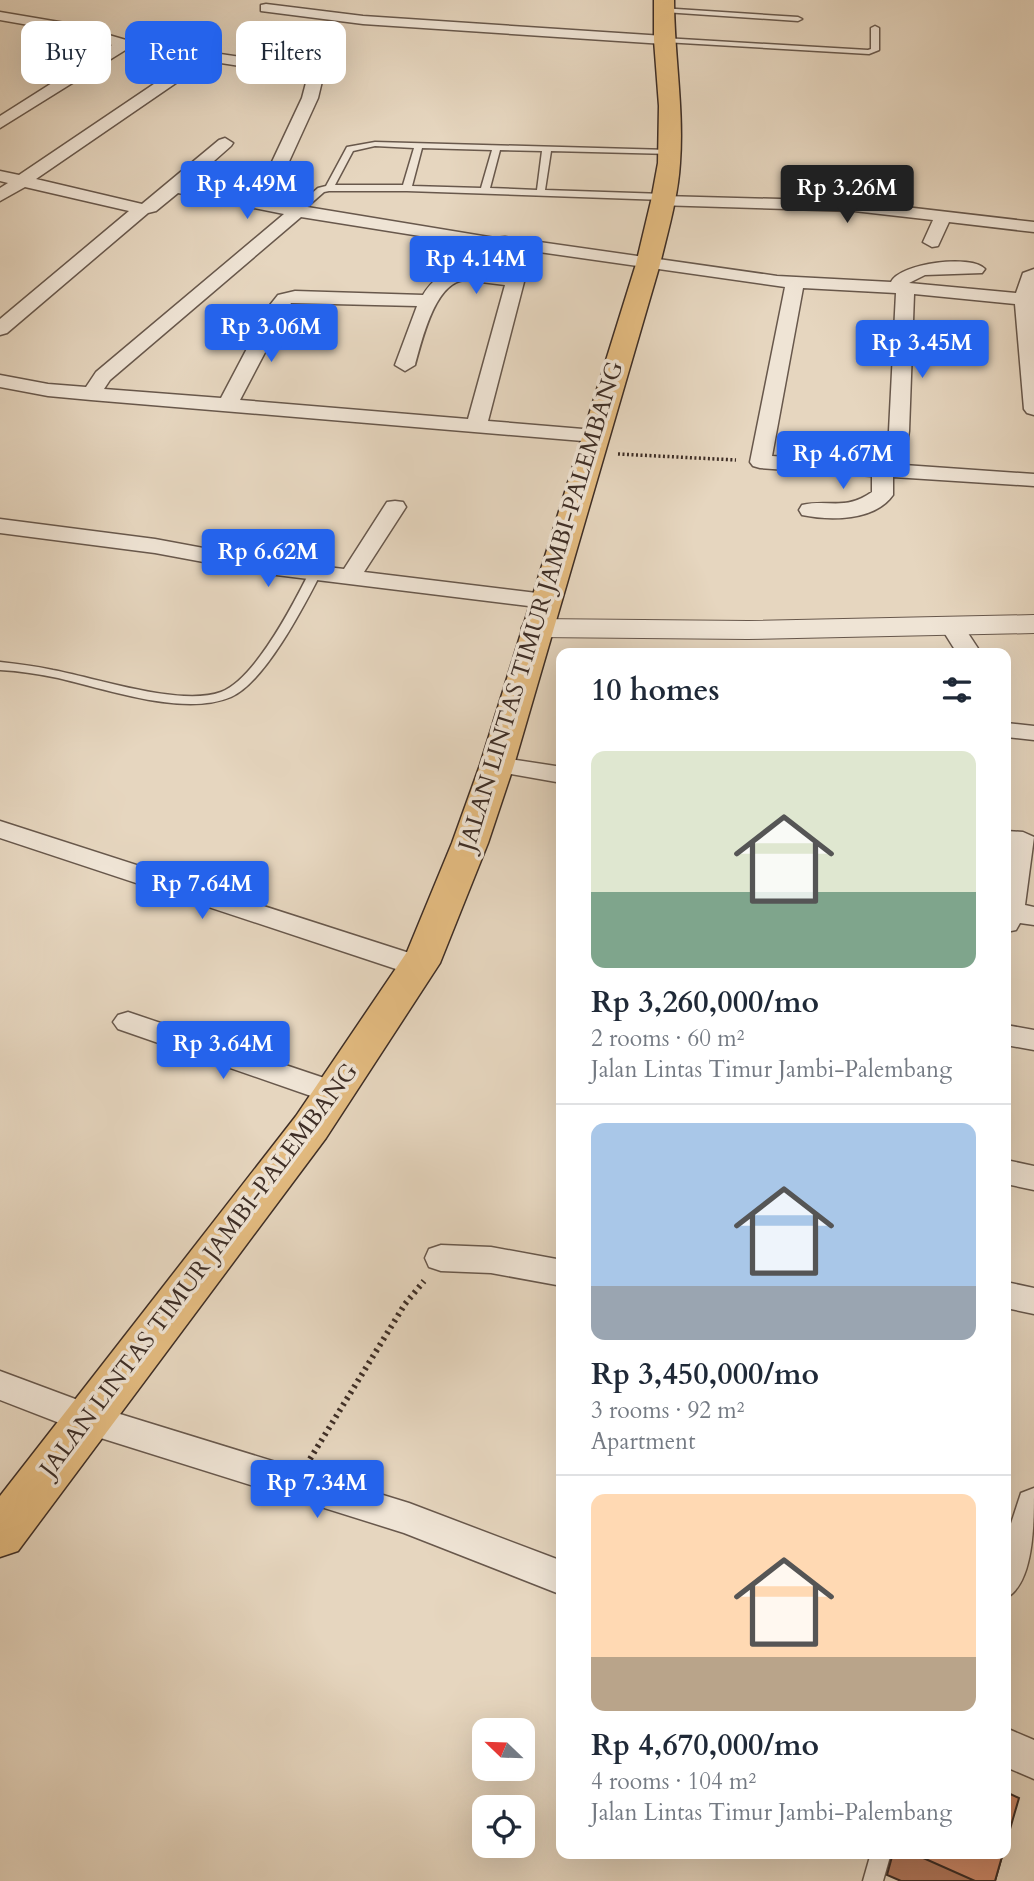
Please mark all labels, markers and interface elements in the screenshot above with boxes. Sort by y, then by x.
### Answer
chip: Buy [21,21,111,84]
chip: Rent [125,21,222,84]
chip: Filters [236,21,346,84]
pin: Rp 4.49M [175,162,319,221]
pin: Rp 3.26M [775,166,919,225]
text: Rp 4.49M [197,168,297,199]
text: Rp 3.26M [797,172,897,203]
pin: Rp 4.14M [404,236,548,296]
text: Rp 4.14M [426,243,526,274]
pin: Rp 3.06M [199,304,343,364]
text: Rp 3.06M [221,311,321,342]
pin: Rp 3.45M [850,320,994,380]
text: Rp 3.45M [872,327,972,358]
street label: JALAN LINTAS TIMUR JAMBI-PALEMBANG [450,357,631,858]
pin: Rp 4.67M [771,432,915,491]
text: Rp 4.67M [793,438,893,469]
pin: Rp 6.62M [196,530,340,589]
text: Rp 6.62M [218,536,318,567]
text: 10 homes [591,670,720,711]
icon: filters [938,671,976,709]
icon: home [721,796,847,922]
pin: Rp 7.64M [130,862,274,921]
text: Rp 7.64M [152,868,252,899]
text: Rp 3,260,000/mo [591,982,819,1023]
pin: Rp 3.64M [151,1021,295,1081]
text: 2 rooms · 60 m² [591,1023,744,1054]
text: Rp 3.64M [173,1028,273,1059]
text: Jalan Lintas Timur Jambi-Palembang [591,1054,952,1085]
street label: JALAN LINTAS TIMUR JAMBI-PALEMBANG [31,1056,366,1486]
icon: home [721,1168,847,1294]
text: Rp 3,450,000/mo [591,1354,819,1395]
text: 3 rooms · 92 m² [591,1395,744,1426]
text: Apartment [591,1426,695,1457]
pin: Rp 7.34M [245,1460,389,1520]
text: Rp 7.34M [267,1467,367,1498]
icon: home [721,1539,847,1665]
north arrow [472,1718,536,1782]
map controls [472,1718,535,1858]
text: Rp 4,670,000/mo [591,1725,819,1766]
text: 4 rooms · 104 m² [591,1766,756,1797]
button: locate [472,1795,535,1858]
text: Jalan Lintas Timur Jambi-Palembang [591,1797,952,1828]

